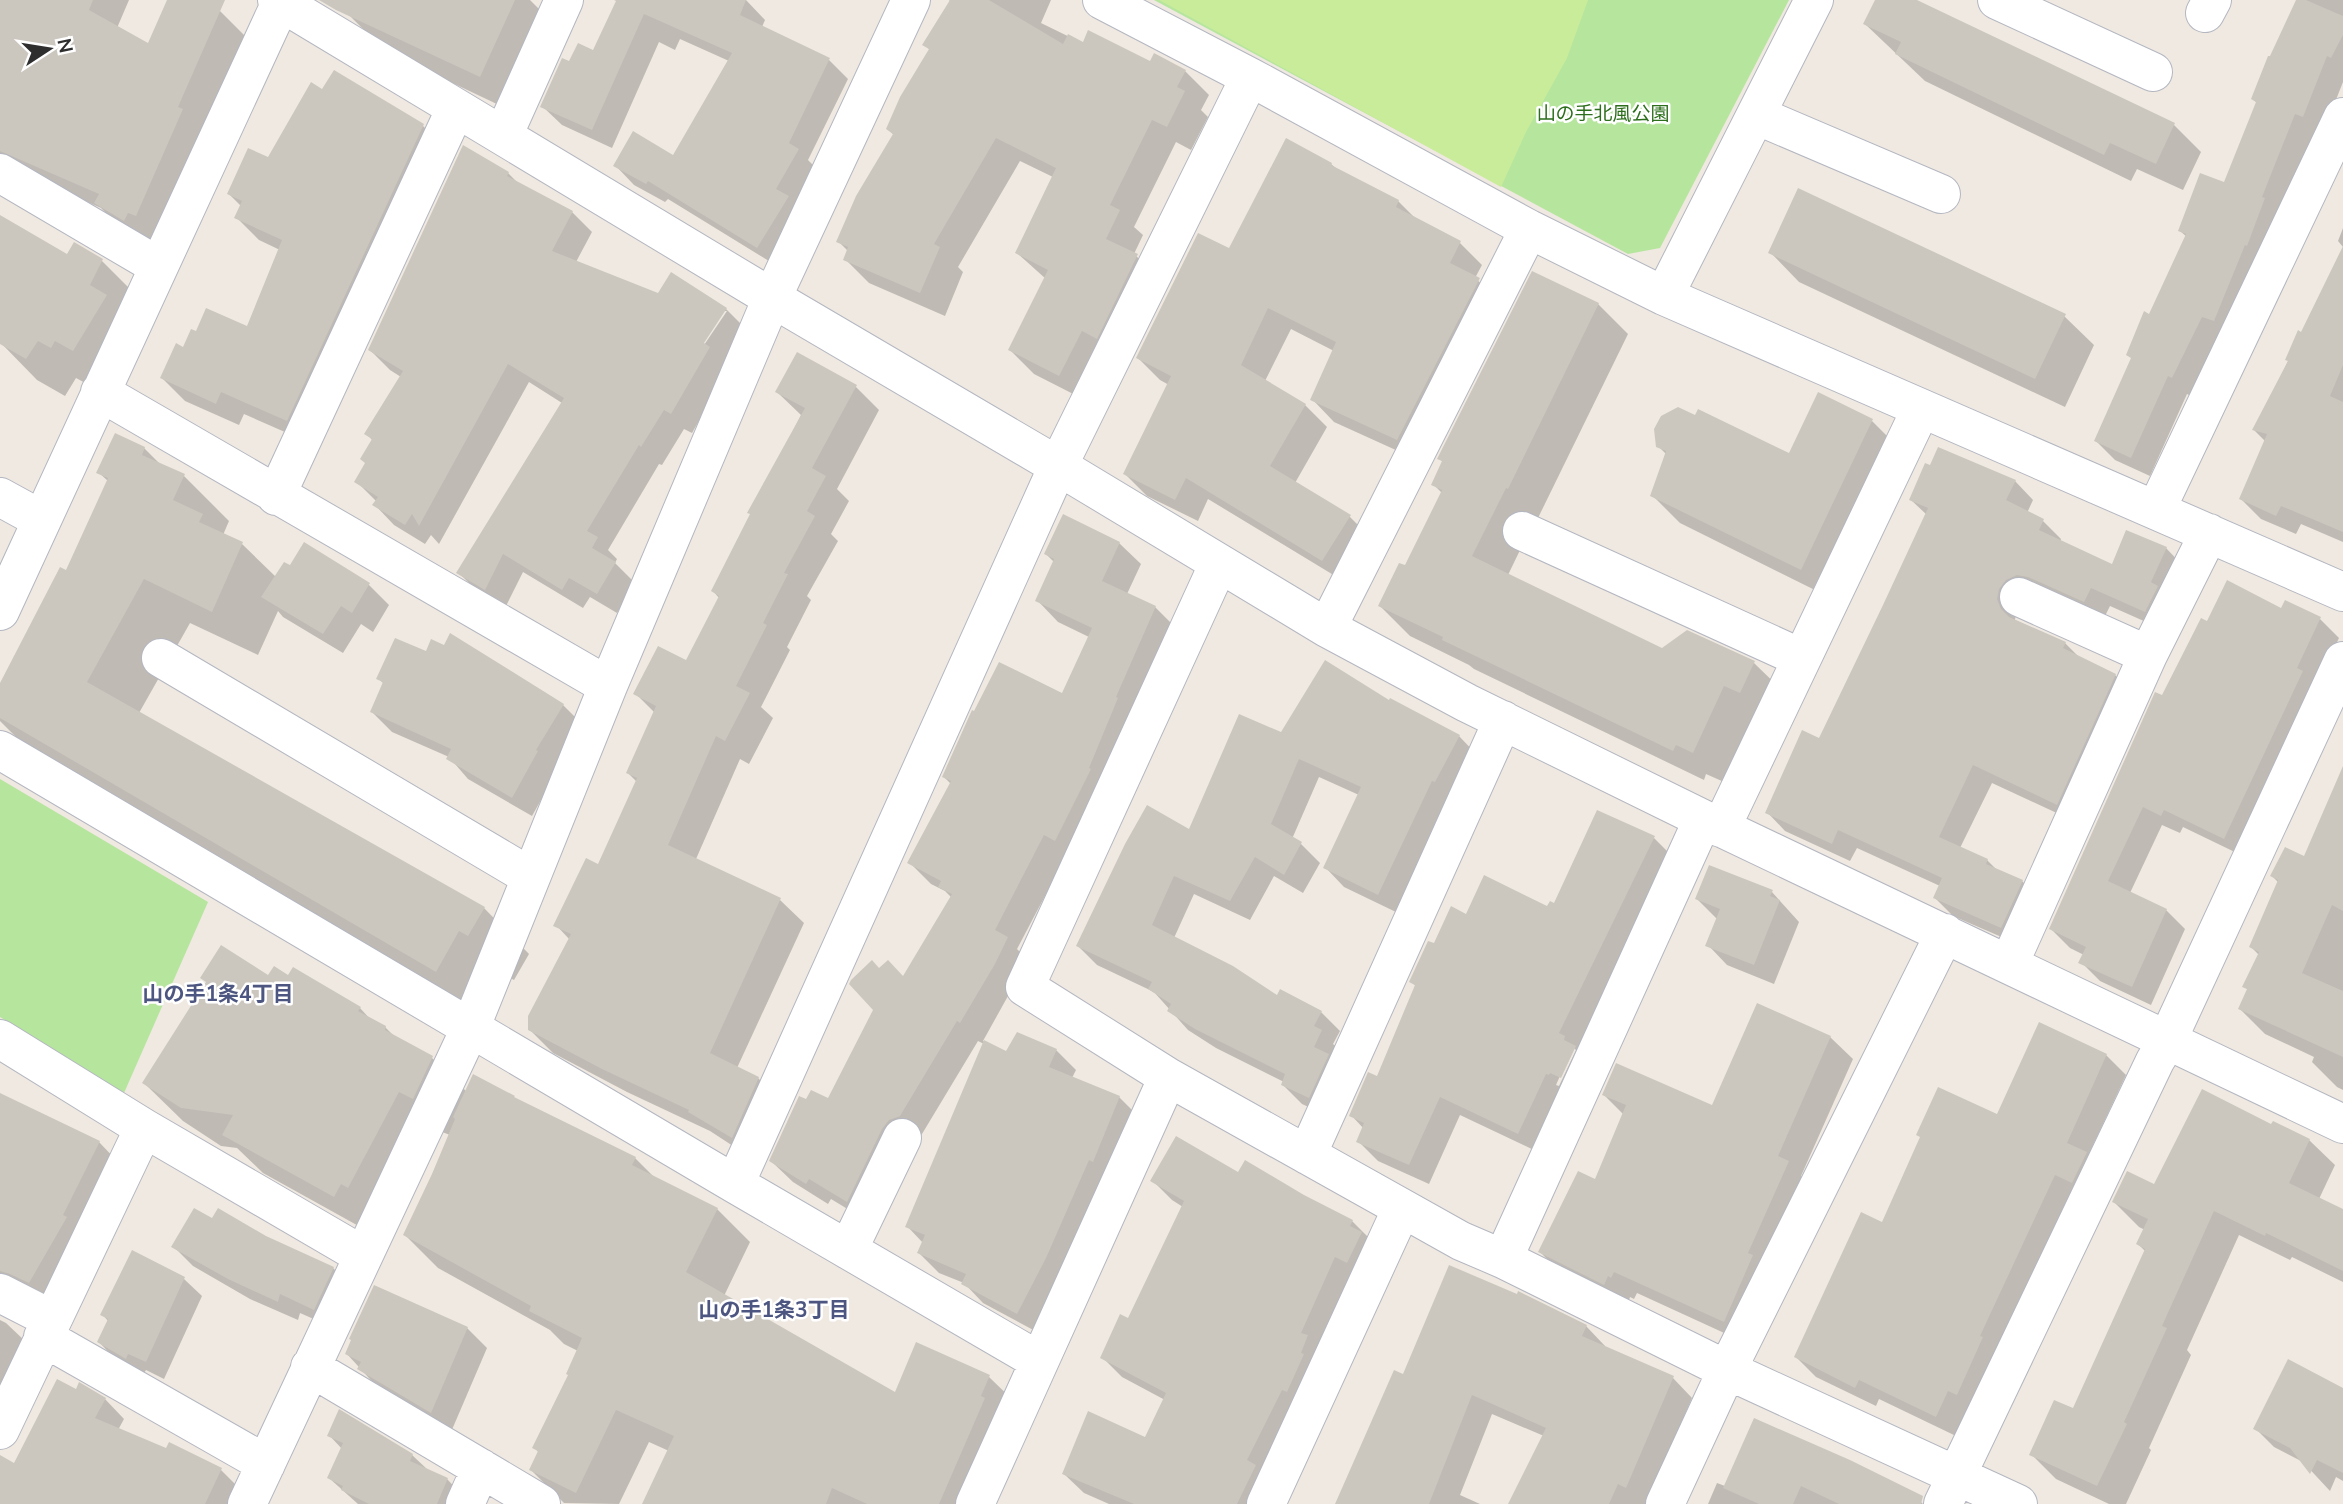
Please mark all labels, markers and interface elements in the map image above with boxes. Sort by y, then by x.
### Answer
north arrow [14,14,84,84]
text: N [50,36,79,55]
park label: 山の手北風公園 [1536,101,1670,127]
district label: 山の手1条4丁目 [142,980,294,1008]
district label: 山の手1条3丁目 [698,1296,850,1324]

